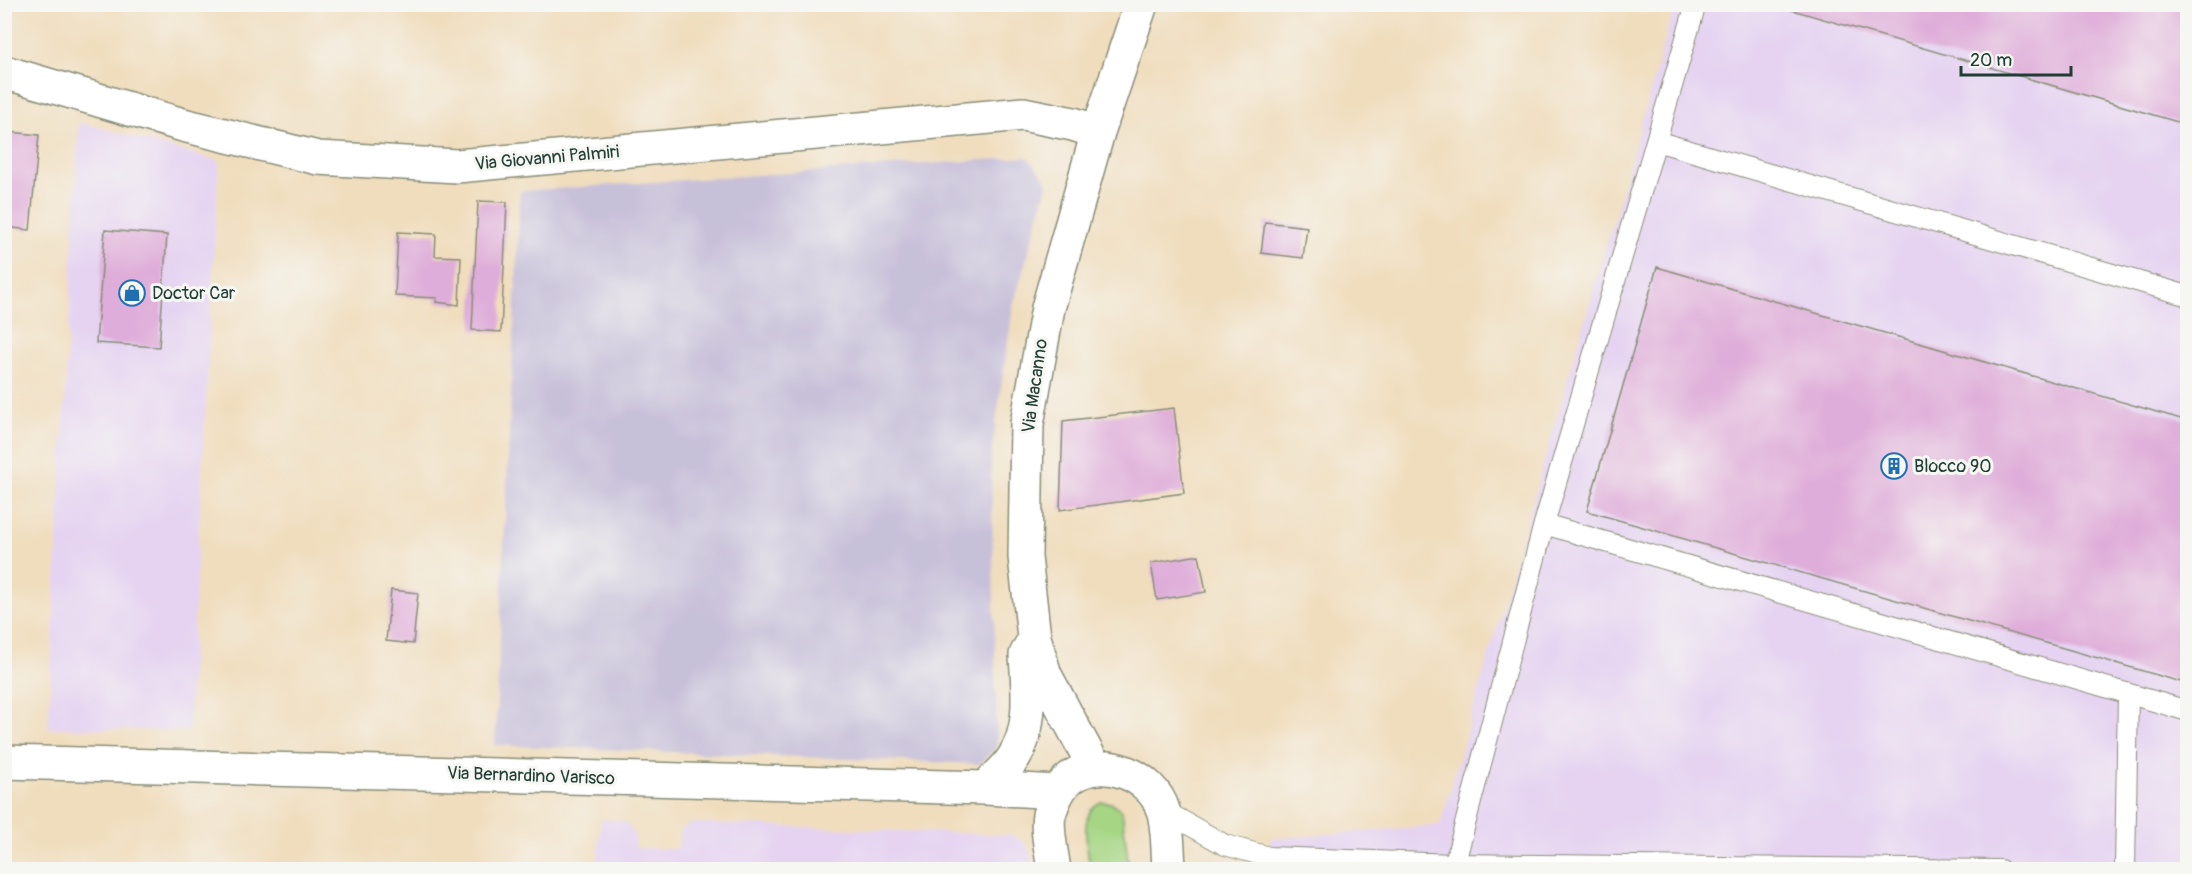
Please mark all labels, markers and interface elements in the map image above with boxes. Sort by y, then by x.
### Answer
scale bar [1961,39,2070,77]
text: 20 m [1970,49,2012,72]
street label: Via Giovanni Palmiri [474,140,620,176]
shop icon: Doctor Car [117,278,147,308]
place label: Doctor Car [152,282,236,305]
street label: Via Macanno [1017,337,1053,435]
building icon: Blocco 90 [1879,451,1909,481]
place label: Blocco 90 [1914,455,1992,478]
street label: Via Bernardino Varisco [447,762,616,790]

